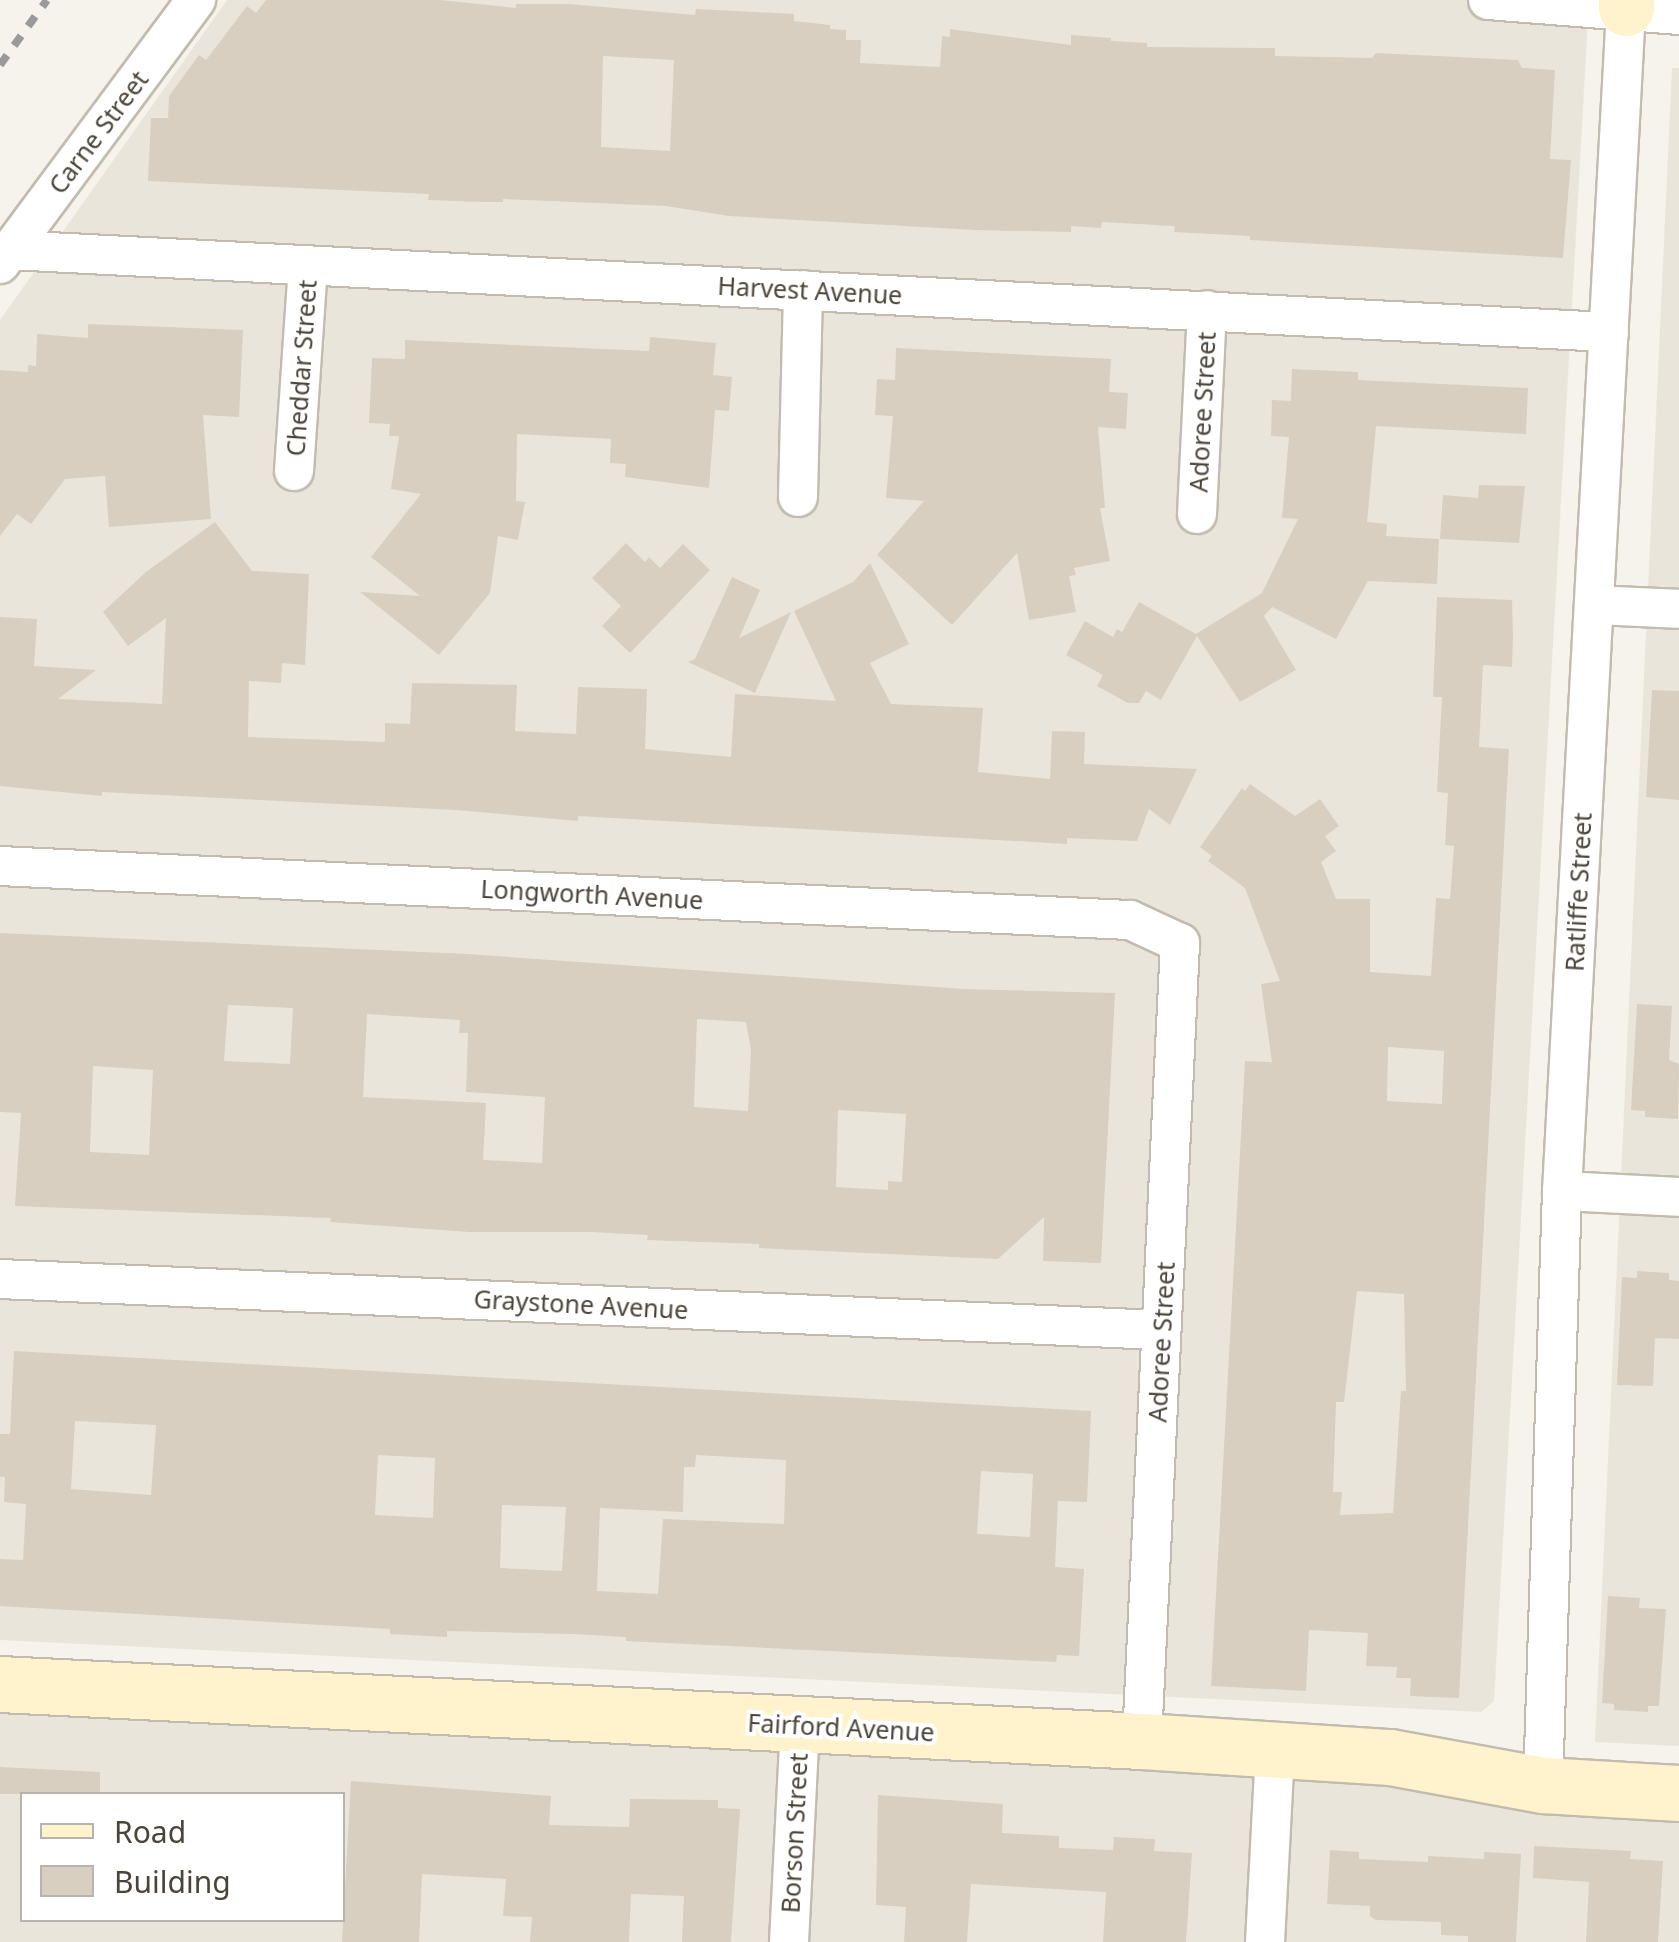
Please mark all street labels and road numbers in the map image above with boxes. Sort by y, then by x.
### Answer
street label: Carne Street [42,65,154,199]
street label: Harvest Avenue [717,270,903,310]
street label: Cheddar Street [280,279,322,457]
street label: Adoree Street [1183,331,1221,493]
street label: Ratliffe Street [1559,812,1597,972]
street label: Longworth Avenue [480,873,704,915]
street label: Adoree Street [1142,1261,1180,1423]
street label: Graystone Avenue [473,1283,689,1325]
street label: Fairford Avenue [747,1707,935,1747]
street label: Borson Street [775,1752,813,1914]

